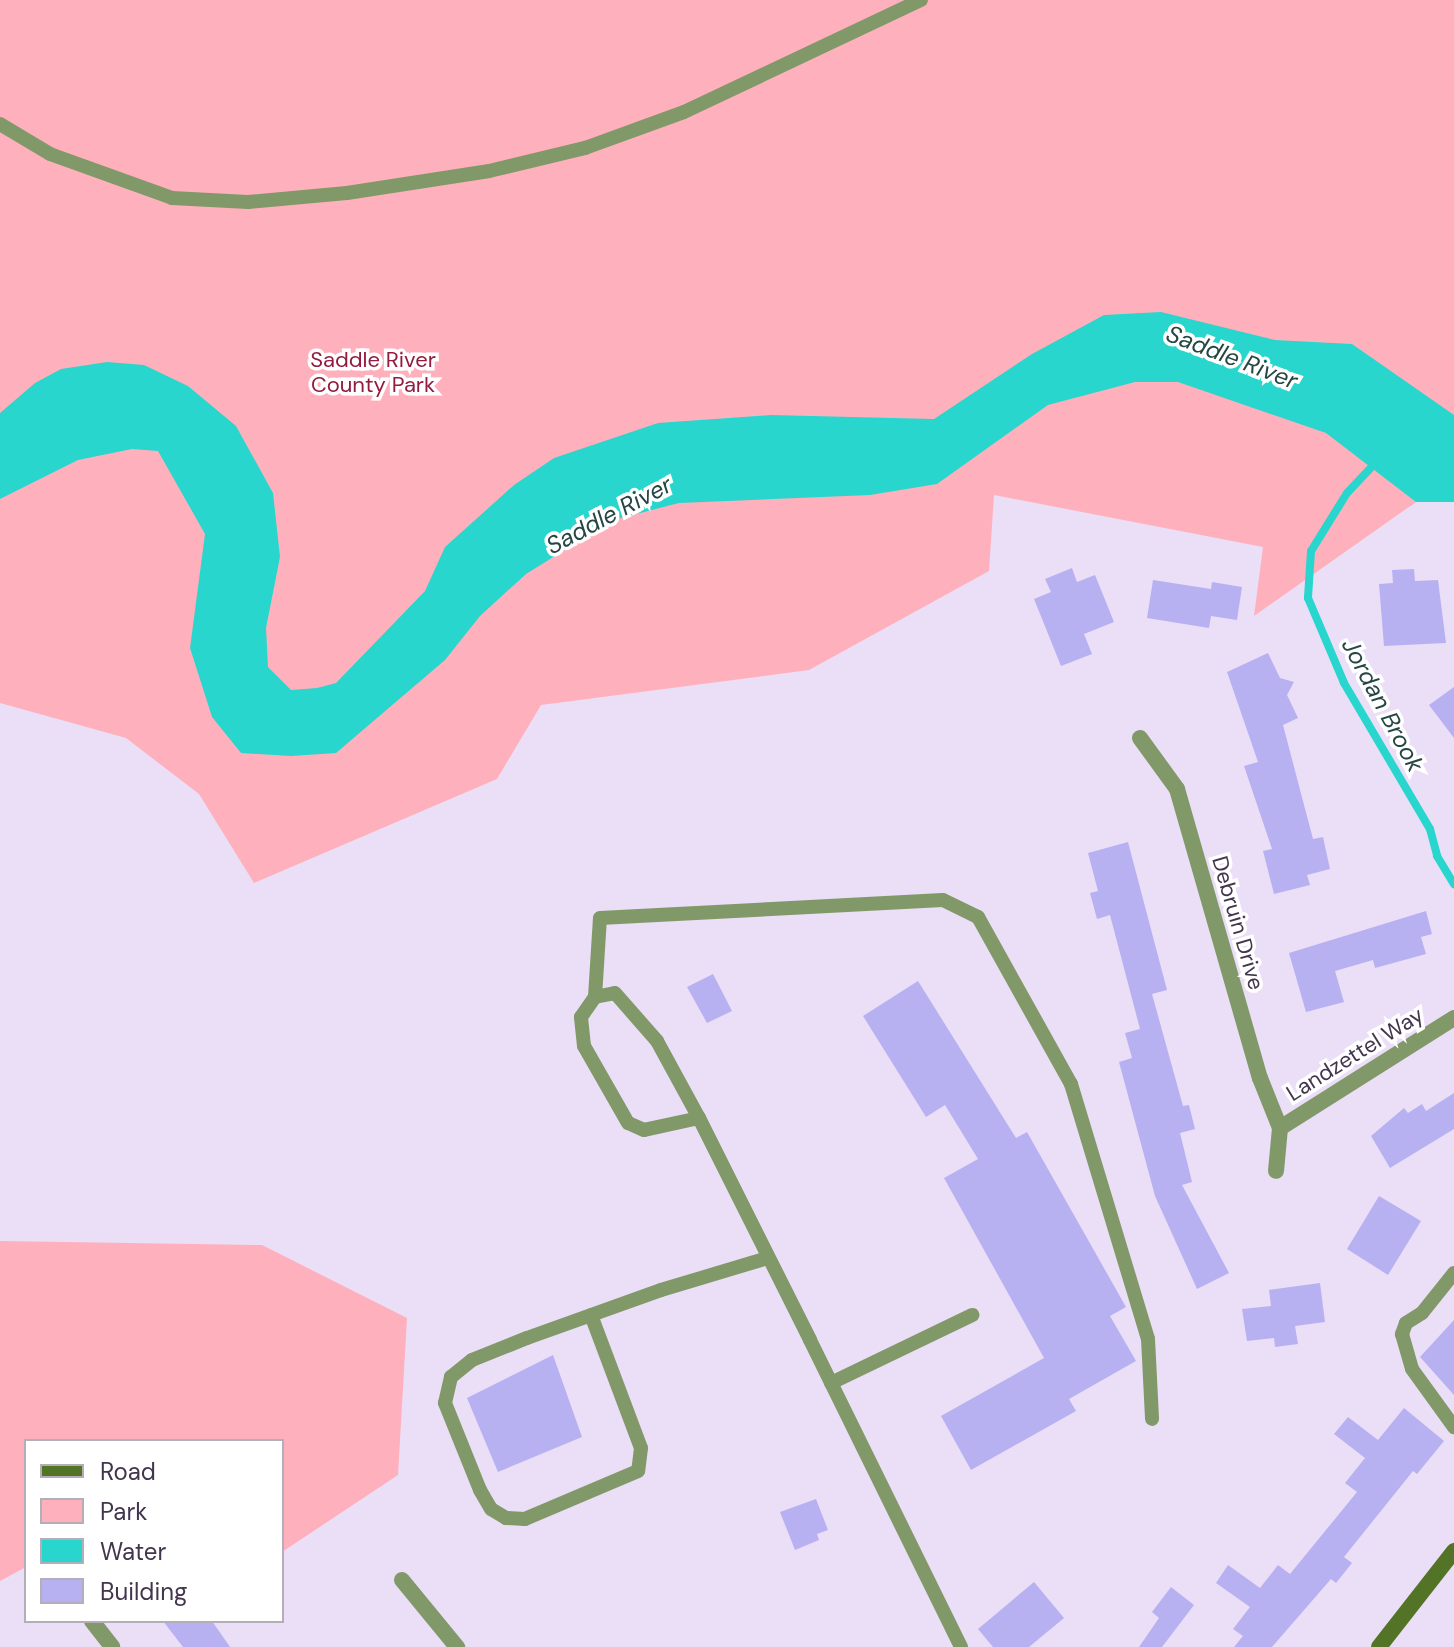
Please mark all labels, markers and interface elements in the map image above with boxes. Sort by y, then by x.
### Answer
water label: Saddle River [1162,319,1302,395]
park label: Saddle River County Park [310,346,436,398]
water label: Saddle River [541,470,677,560]
water label: Jordan Brook [1336,633,1430,777]
street label: Debruin Drive [1206,853,1270,993]
street label: Landzettel Way [1282,1001,1428,1107]
legend [24,1439,284,1623]
text: Road [100,1456,156,1487]
text: Park [100,1496,147,1527]
text: Water [100,1536,166,1567]
text: Building [100,1576,187,1607]

